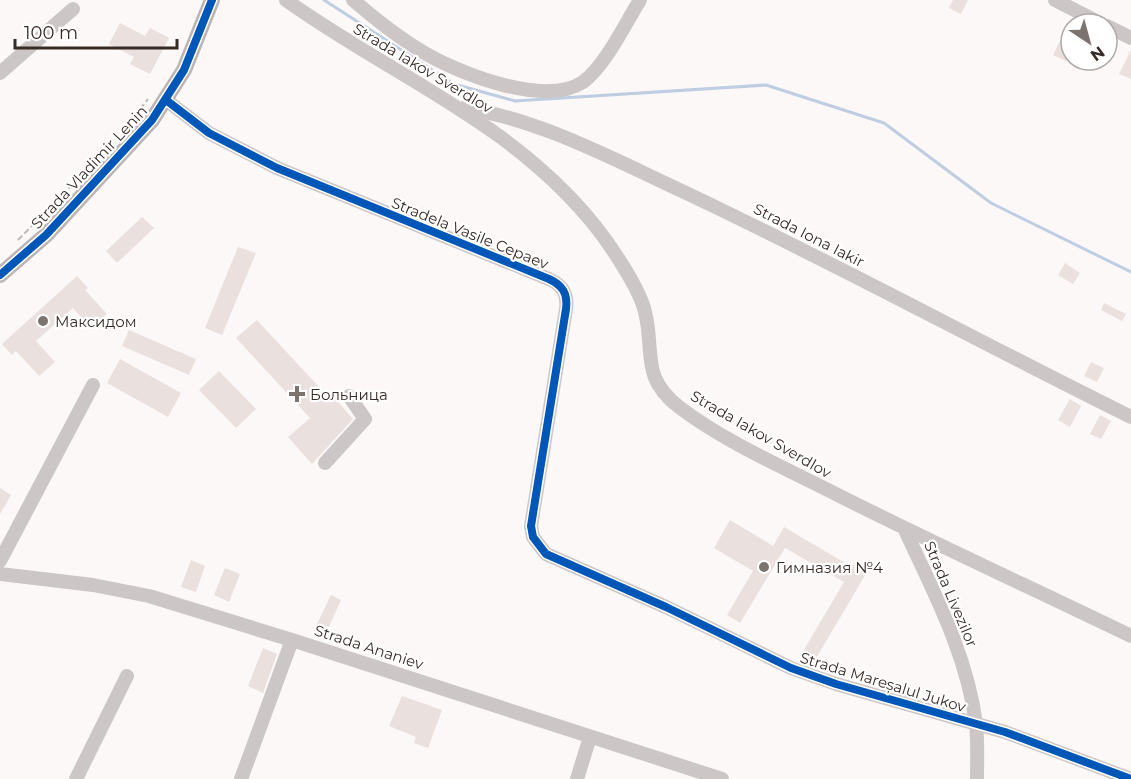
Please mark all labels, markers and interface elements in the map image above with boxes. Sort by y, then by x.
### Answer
scale bar [15,12,177,50]
north arrow [1059,12,1119,72]
street label: Strada Iakov Sverdlov [350,19,497,118]
text: 100 m [24,22,78,44]
text: N [1087,42,1108,65]
street label: Strada Vladimir Lenin [27,101,151,233]
street label: Stradela Vasile Cepaev [389,193,552,274]
street label: Strada Iona Iakir [750,199,868,271]
place label: Максидом [55,312,137,331]
marker: Максидом [36,314,50,328]
marker: Больница [288,385,306,403]
place label: Больница [310,385,388,404]
street label: Strada Iakov Sverdlov [687,386,835,482]
street label: Strada Livezilor [920,538,982,650]
place label: Гимназия №4 [776,558,883,577]
marker: Гимназия №4 [757,560,771,574]
street label: Strada Ananiev [312,620,427,674]
street label: Strada Mareșalul Jukov [798,648,969,717]

